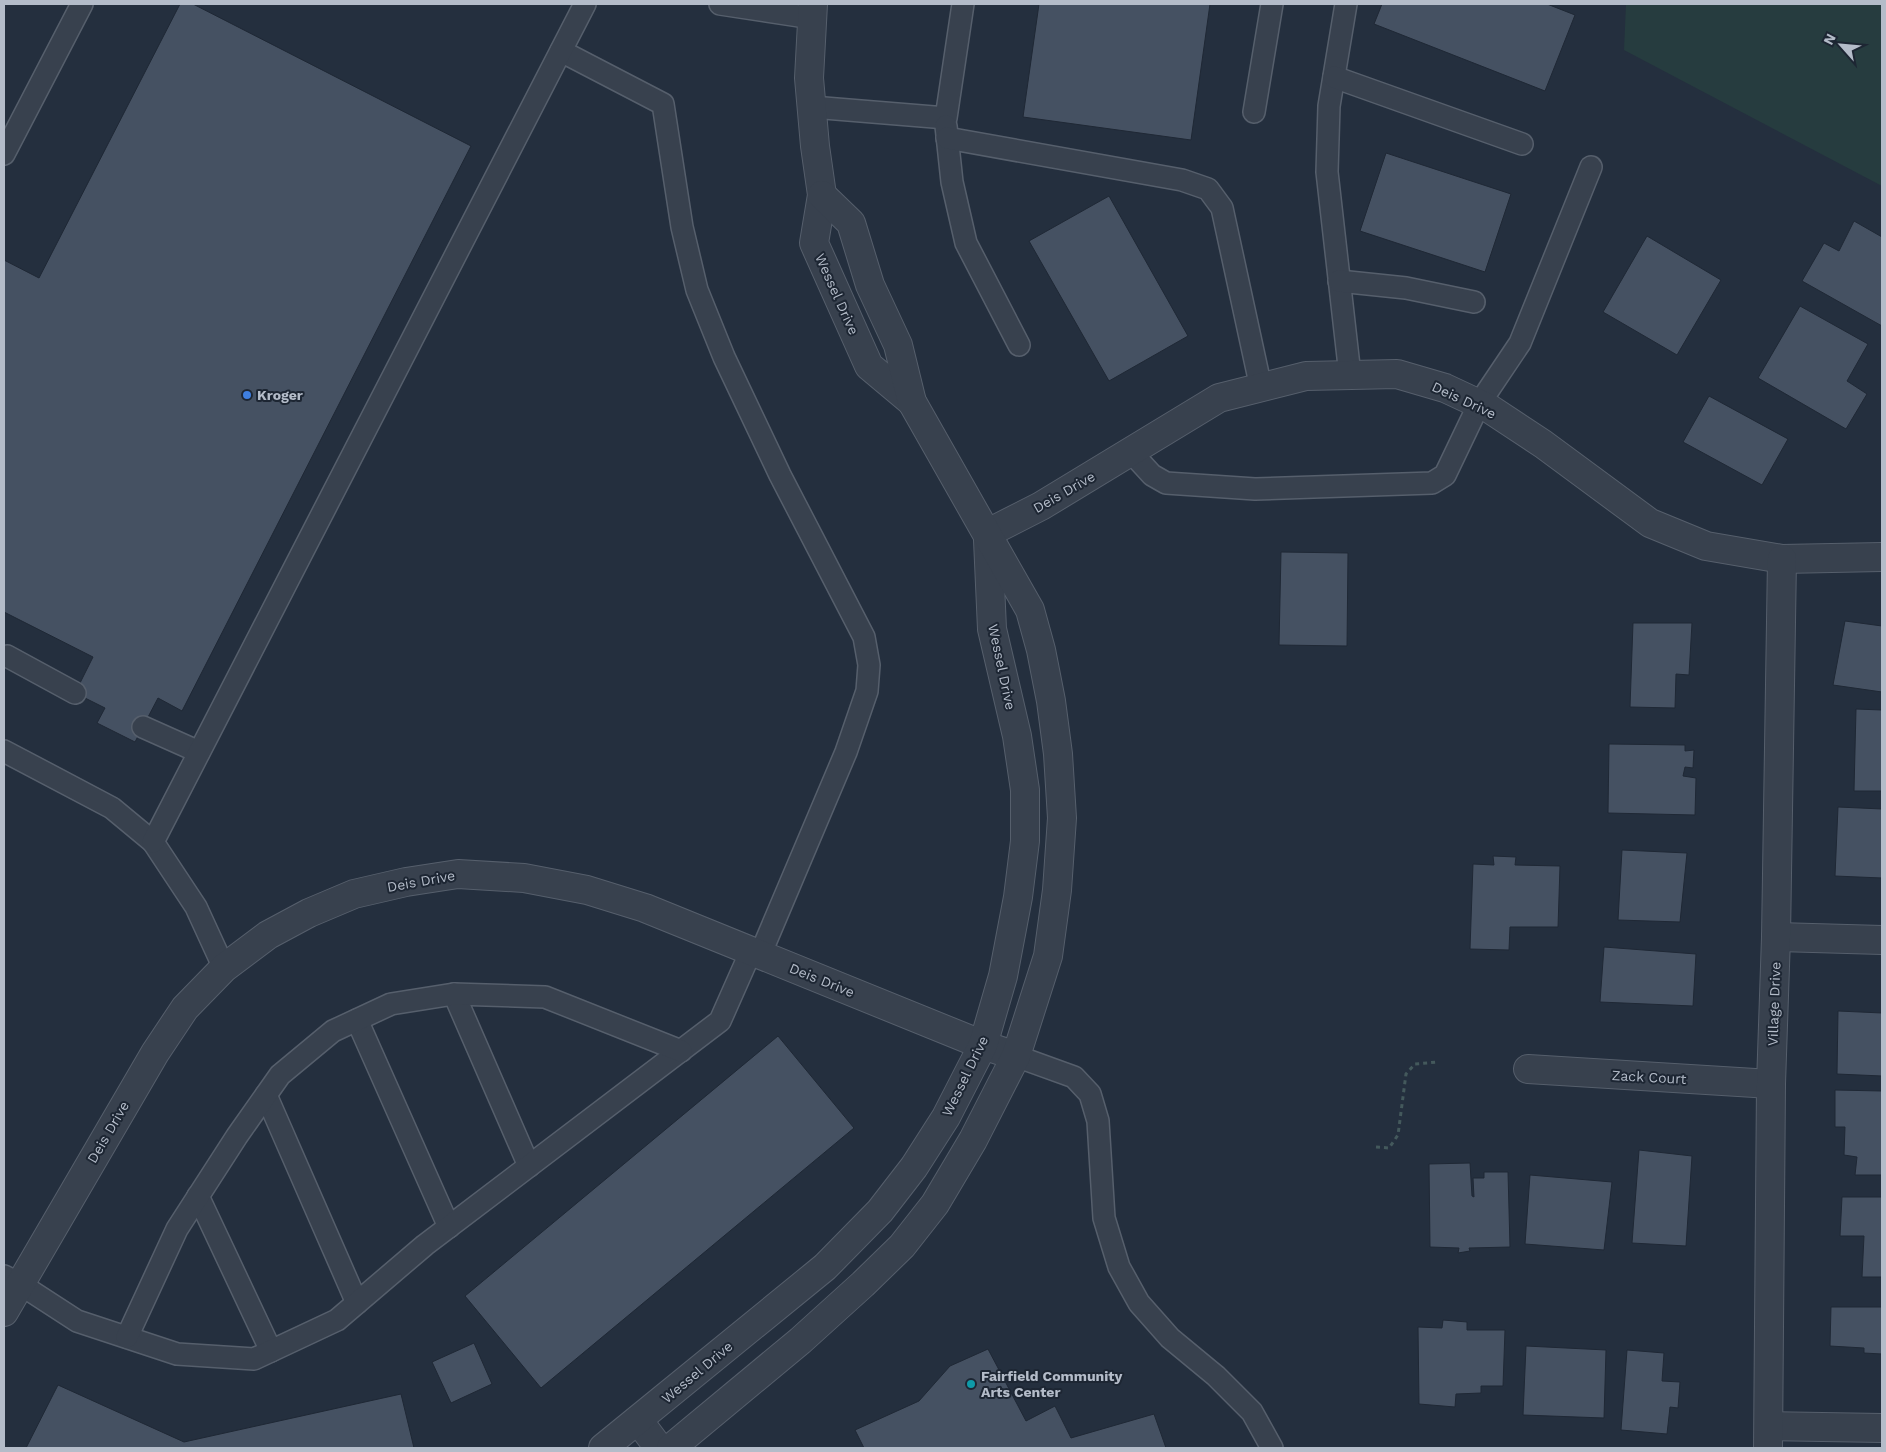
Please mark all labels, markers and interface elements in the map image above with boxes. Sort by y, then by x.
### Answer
north arrow [1816,20,1866,70]
text: N [1820,31,1839,47]
street label: Wessel Drive [812,251,862,337]
street label: Deis Drive [1429,378,1499,422]
place label: Kroger [257,387,303,403]
marker: Kroger [241,389,253,401]
street label: Deis Drive [1030,468,1098,516]
street label: Wessel Drive [985,623,1019,711]
street label: Deis Drive [386,867,456,895]
street label: Deis Drive [787,960,857,1000]
street label: Village Drive [1765,962,1783,1046]
street label: Wessel Drive [939,1033,991,1119]
street label: Zack Court [1611,1067,1687,1087]
street label: Deis Drive [84,1098,132,1166]
street label: Wessel Drive [658,1338,736,1406]
place label: Fairfield Community Arts Center [981,1368,1122,1400]
marker: Fairfield Community Arts Center [965,1378,977,1390]

